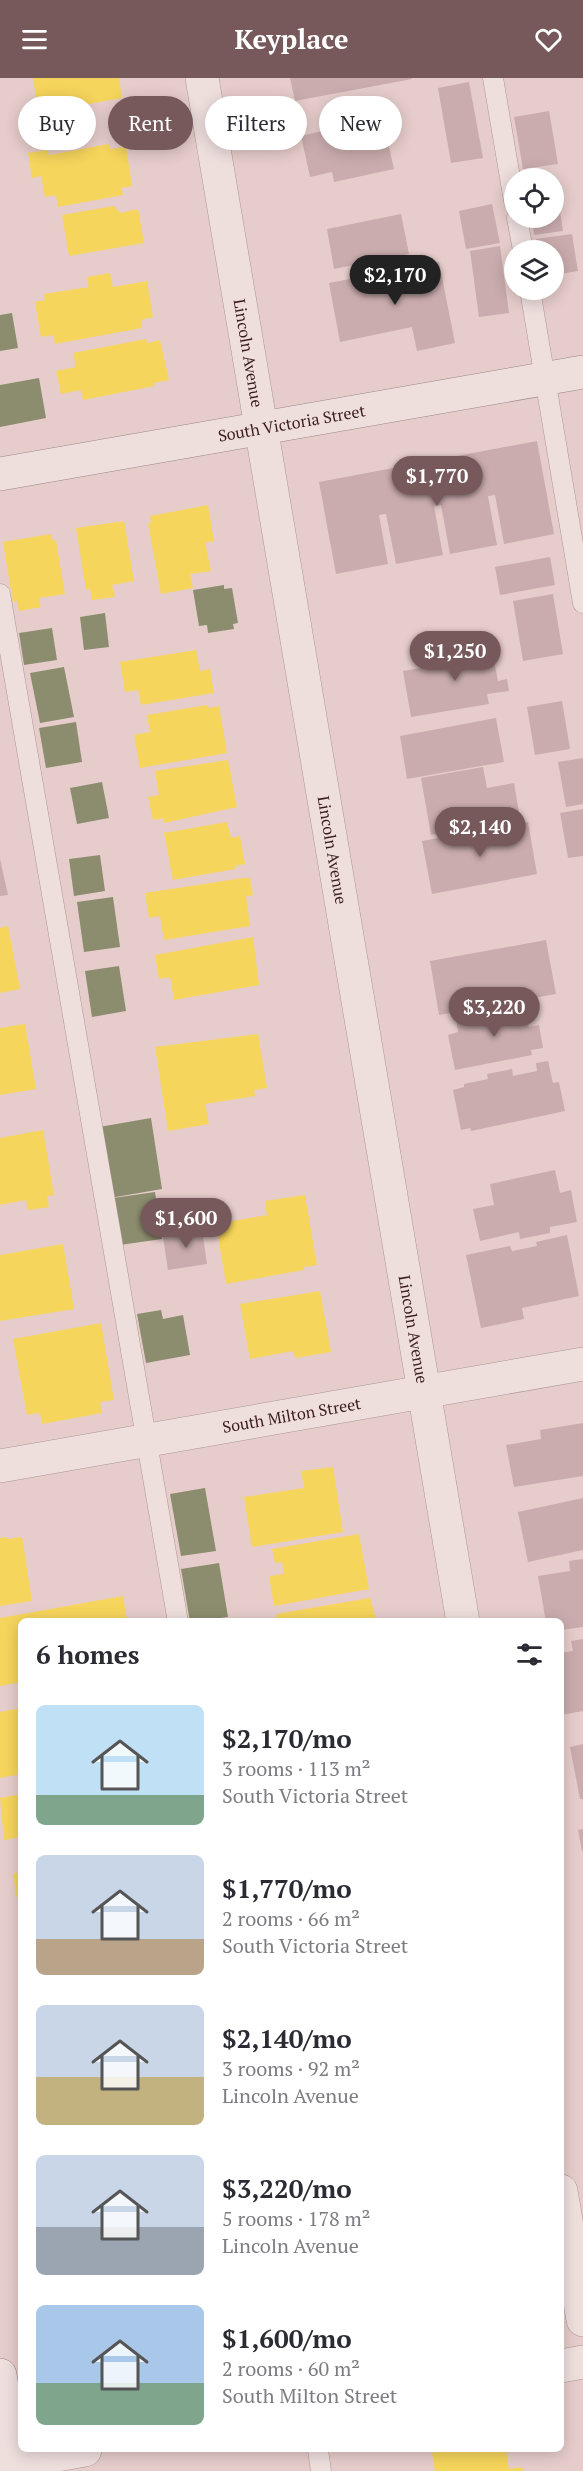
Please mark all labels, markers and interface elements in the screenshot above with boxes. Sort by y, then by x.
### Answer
text: Keyplace [235,21,348,57]
icon: menu [18,23,51,56]
icon: heart [532,23,565,56]
chip: Buy [18,96,96,150]
chip: Rent [108,96,193,150]
chip: Filters [205,96,307,150]
chip: New [319,96,402,150]
map controls [504,168,564,300]
button: locate [504,168,564,228]
button: layers [504,240,564,300]
pin: $2,170 [346,255,444,306]
text: $2,170 [364,261,426,288]
street label: Lincoln Avenue [229,297,268,409]
street label: South Victoria Street [216,399,367,447]
pin: $1,770 [388,456,486,507]
text: $1,770 [406,462,468,489]
pin: $1,250 [406,631,504,682]
text: $1,250 [424,637,486,664]
street label: Lincoln Avenue [313,794,352,906]
pin: $2,140 [431,807,529,858]
text: $2,140 [449,813,511,840]
pin: $3,220 [445,987,543,1038]
text: $3,220 [463,993,525,1020]
pin: $1,600 [137,1198,235,1249]
text: $1,600 [155,1204,217,1231]
street label: Lincoln Avenue [394,1273,433,1385]
street label: South Milton Street [221,1392,363,1438]
text: 6 homes [36,1637,140,1671]
icon: filters [513,1638,546,1671]
text: $2,170/mo [222,1721,352,1755]
icon: home [84,1729,156,1801]
text: 3 rooms · 113 m² [222,1755,370,1782]
text: South Victoria Street [222,1782,408,1809]
text: $1,770/mo [222,1871,352,1905]
icon: home [84,1879,156,1951]
text: 2 rooms · 66 m² [222,1905,360,1932]
text: South Victoria Street [222,1932,408,1959]
text: $2,140/mo [222,2021,352,2055]
icon: home [84,2029,156,2101]
text: 3 rooms · 92 m² [222,2055,360,2082]
text: Lincoln Avenue [222,2082,359,2109]
text: $3,220/mo [222,2171,352,2205]
icon: home [84,2179,156,2251]
text: 5 rooms · 178 m² [222,2205,370,2232]
text: Lincoln Avenue [222,2232,359,2259]
text: $1,600/mo [222,2321,352,2355]
icon: home [84,2329,156,2401]
text: 2 rooms · 60 m² [222,2355,360,2382]
text: South Milton Street [222,2382,397,2409]

